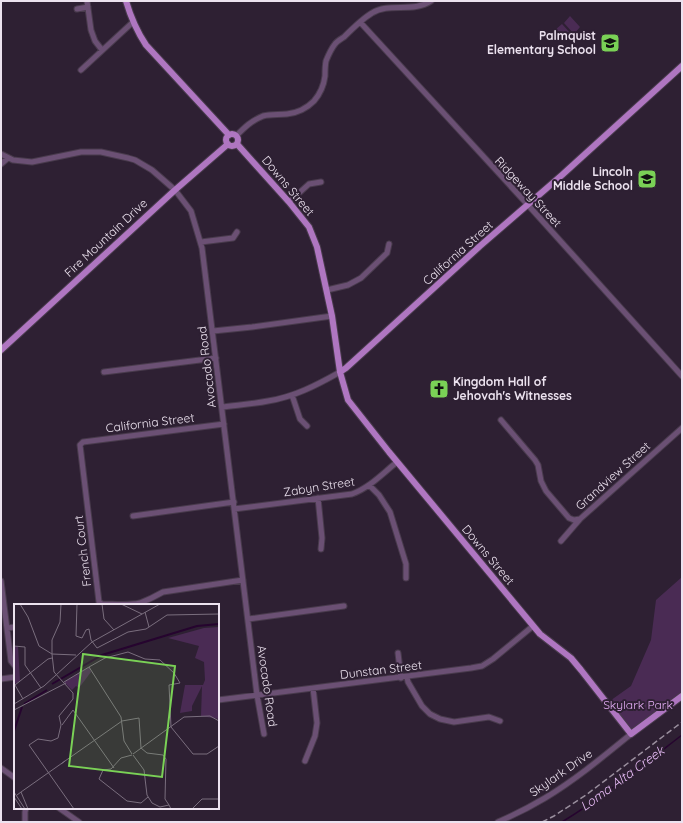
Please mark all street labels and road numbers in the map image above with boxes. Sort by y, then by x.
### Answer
street label: Downs Street [259,153,318,219]
street label: Ridgeway Street [492,153,565,230]
street label: Fire Mountain Drive [61,195,150,280]
street label: California Street [420,217,496,288]
street label: Avocado Road [194,325,219,409]
street label: California Street [105,410,195,435]
street label: Grandview Street [572,438,653,513]
street label: Zabyn Street [282,473,356,500]
street label: French Court [71,515,94,588]
street label: Downs Street [459,522,518,588]
street label: Avocado Road [254,644,281,728]
street label: Dunstan Street [339,657,423,682]
street label: Skylark Drive [526,745,595,800]

